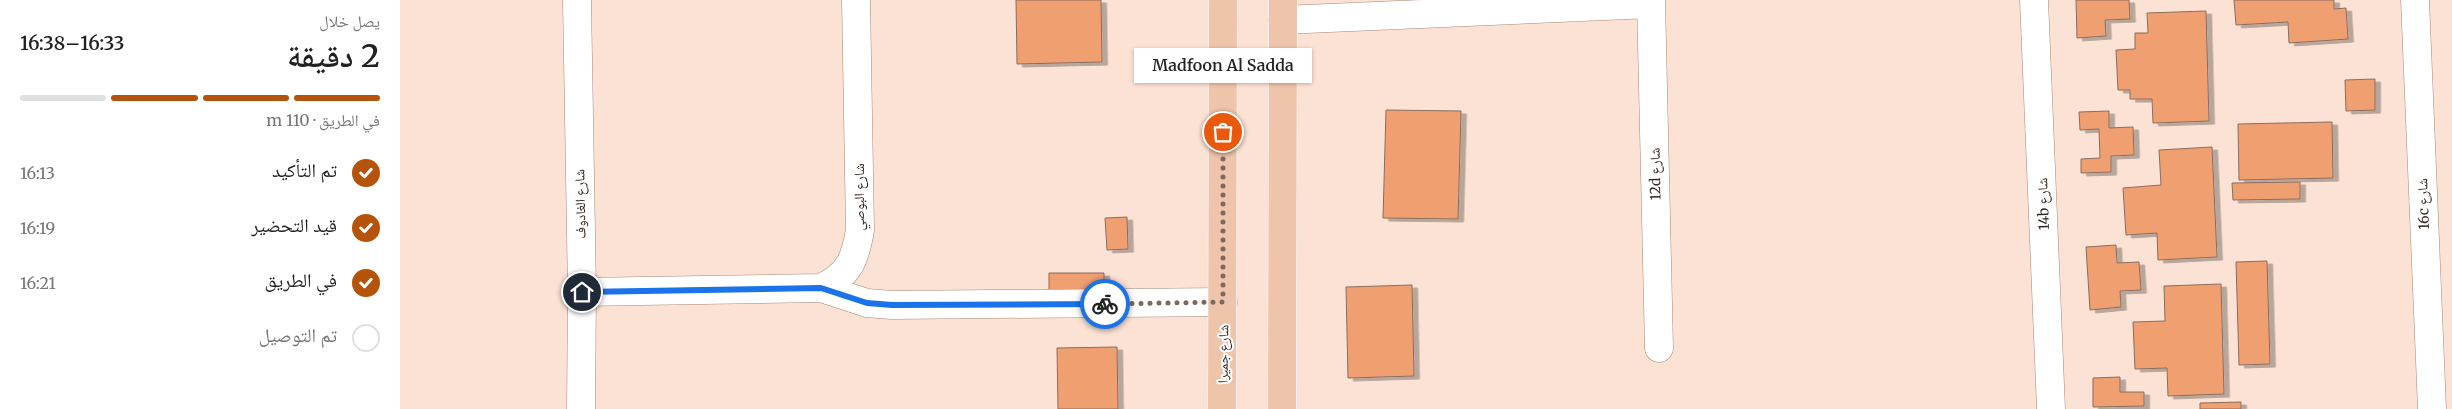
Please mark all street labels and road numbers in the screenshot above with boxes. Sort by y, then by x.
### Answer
street label: 12d شارع [1646,147,1665,201]
street label: شارع البوصي [850,163,871,231]
street label: شارع الغادوف [570,169,591,239]
street label: 14b شارع [2033,177,2054,231]
street label: 16c شارع [2413,178,2434,230]
street label: شارع جميرا [1213,325,1234,383]

